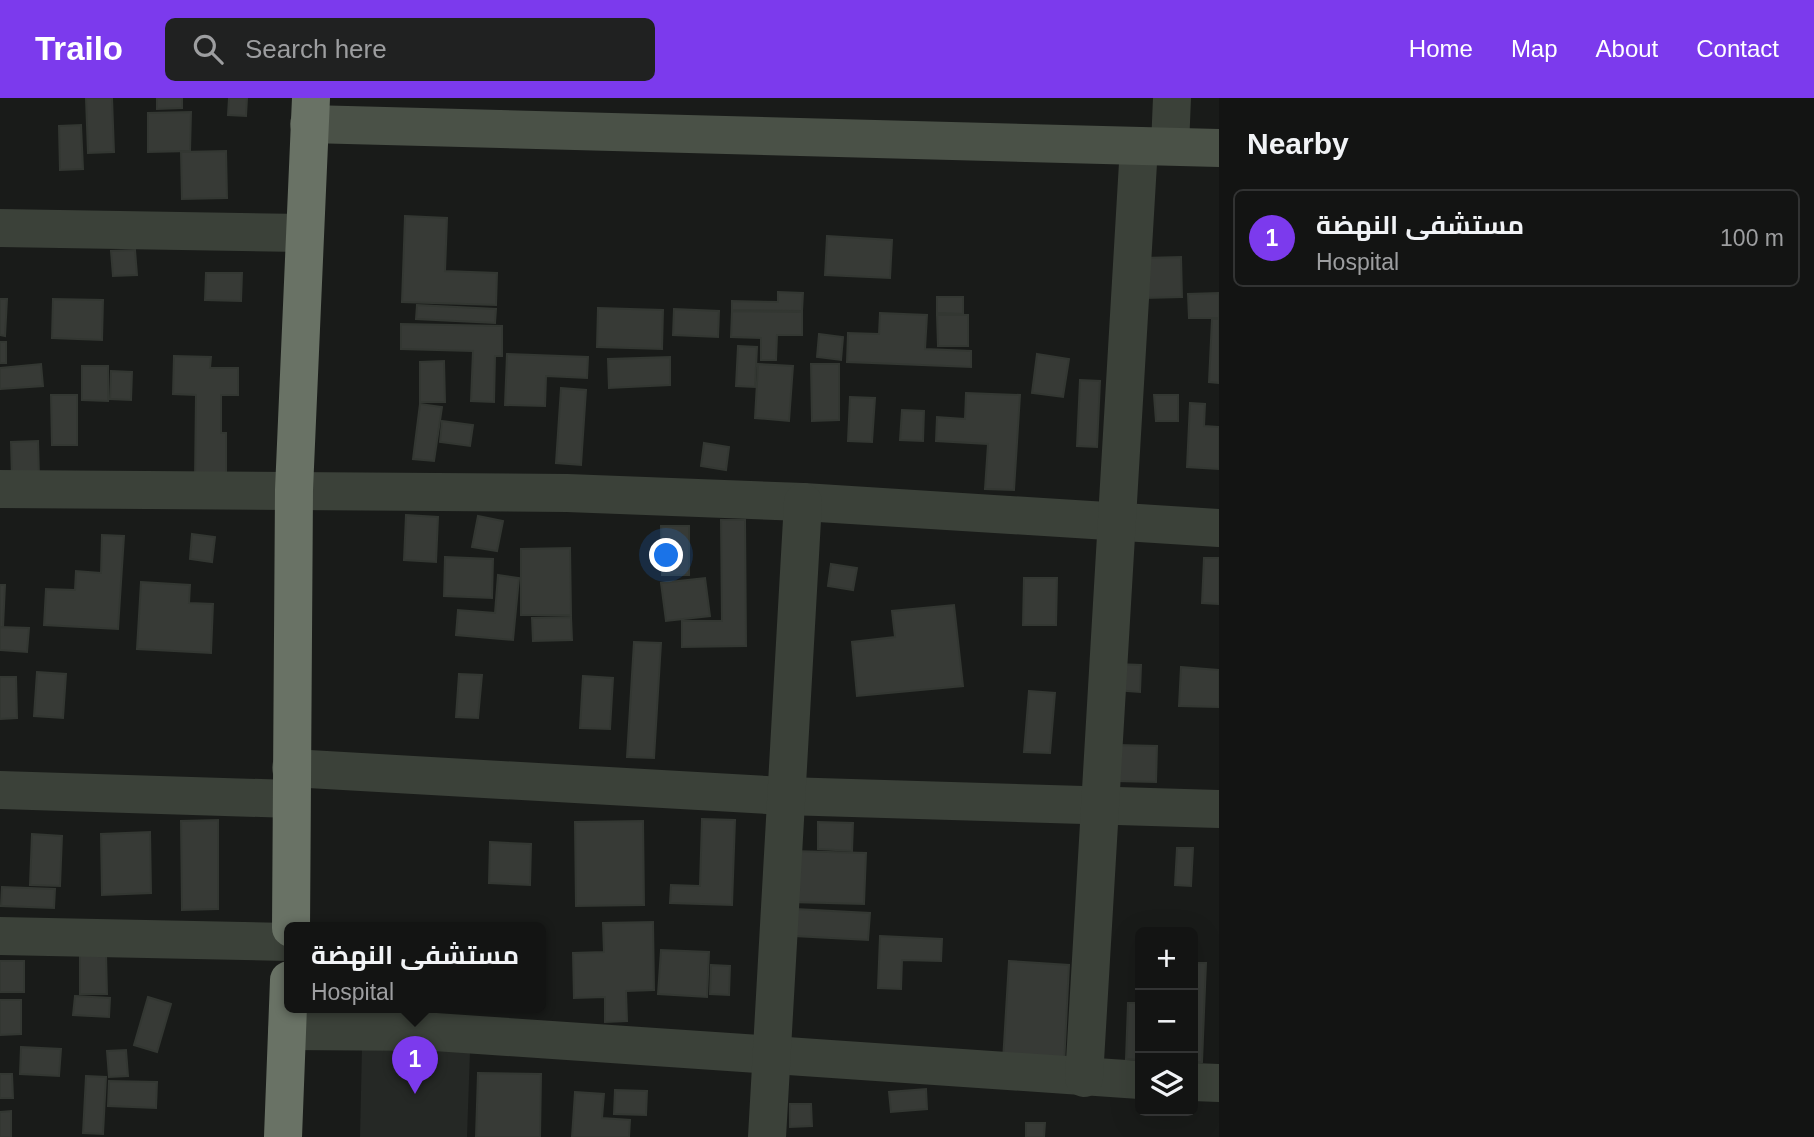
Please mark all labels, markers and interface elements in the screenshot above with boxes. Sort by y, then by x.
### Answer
search box [165,18,655,81]
text: Trailo [35,30,123,67]
icon: search [189,30,227,68]
text: Search here [245,34,387,64]
text: Home [1409,35,1473,62]
text: Map [1511,35,1558,62]
text: About [1596,35,1658,62]
text: Contact [1696,35,1779,62]
text: Nearby [1247,127,1349,160]
text: مستشفى النهضة [1316,210,1524,240]
text: 1 [1266,225,1278,251]
text: 100 m [1720,225,1784,251]
text: Hospital [1316,249,1399,275]
your location [649,538,683,572]
popup [284,922,546,1013]
map controls [1135,927,1198,1116]
button: + [1135,927,1198,990]
text: مستشفى النهضة [311,940,519,970]
text: Hospital [311,979,394,1005]
button: − [1135,990,1198,1053]
pin: 1 [392,1036,438,1094]
button: layers [1135,1053,1198,1116]

